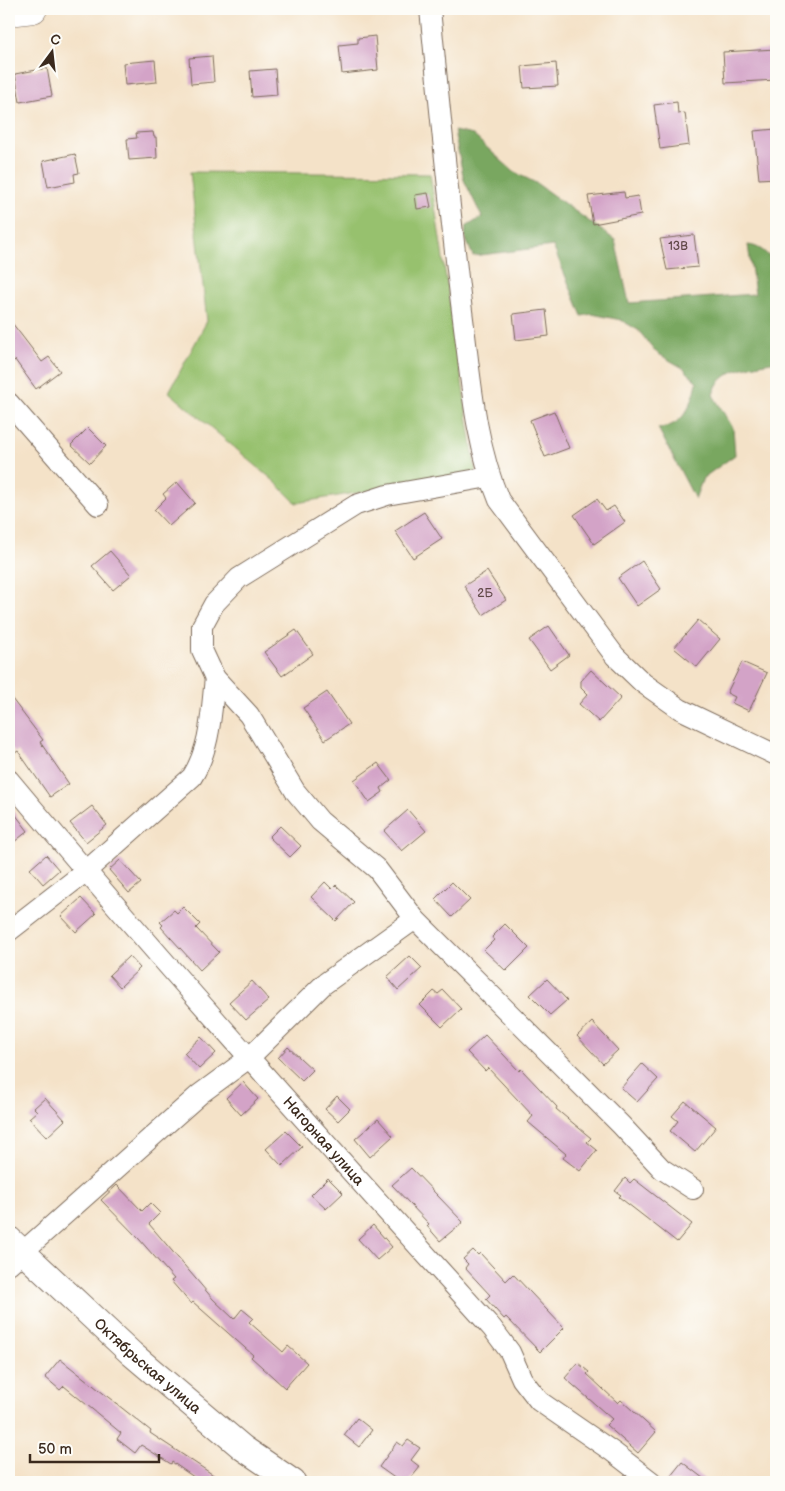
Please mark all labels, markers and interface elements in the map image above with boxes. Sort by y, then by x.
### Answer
north arrow [28,28,78,78]
text: С [48,30,62,49]
house number: 13В [668,239,688,254]
house number: 2Б [477,586,493,601]
street label: Нагорная улица [279,1093,369,1190]
street label: Октябрьская улица [90,1314,205,1418]
scale bar [30,1431,159,1463]
text: 50 m [38,1440,72,1459]

